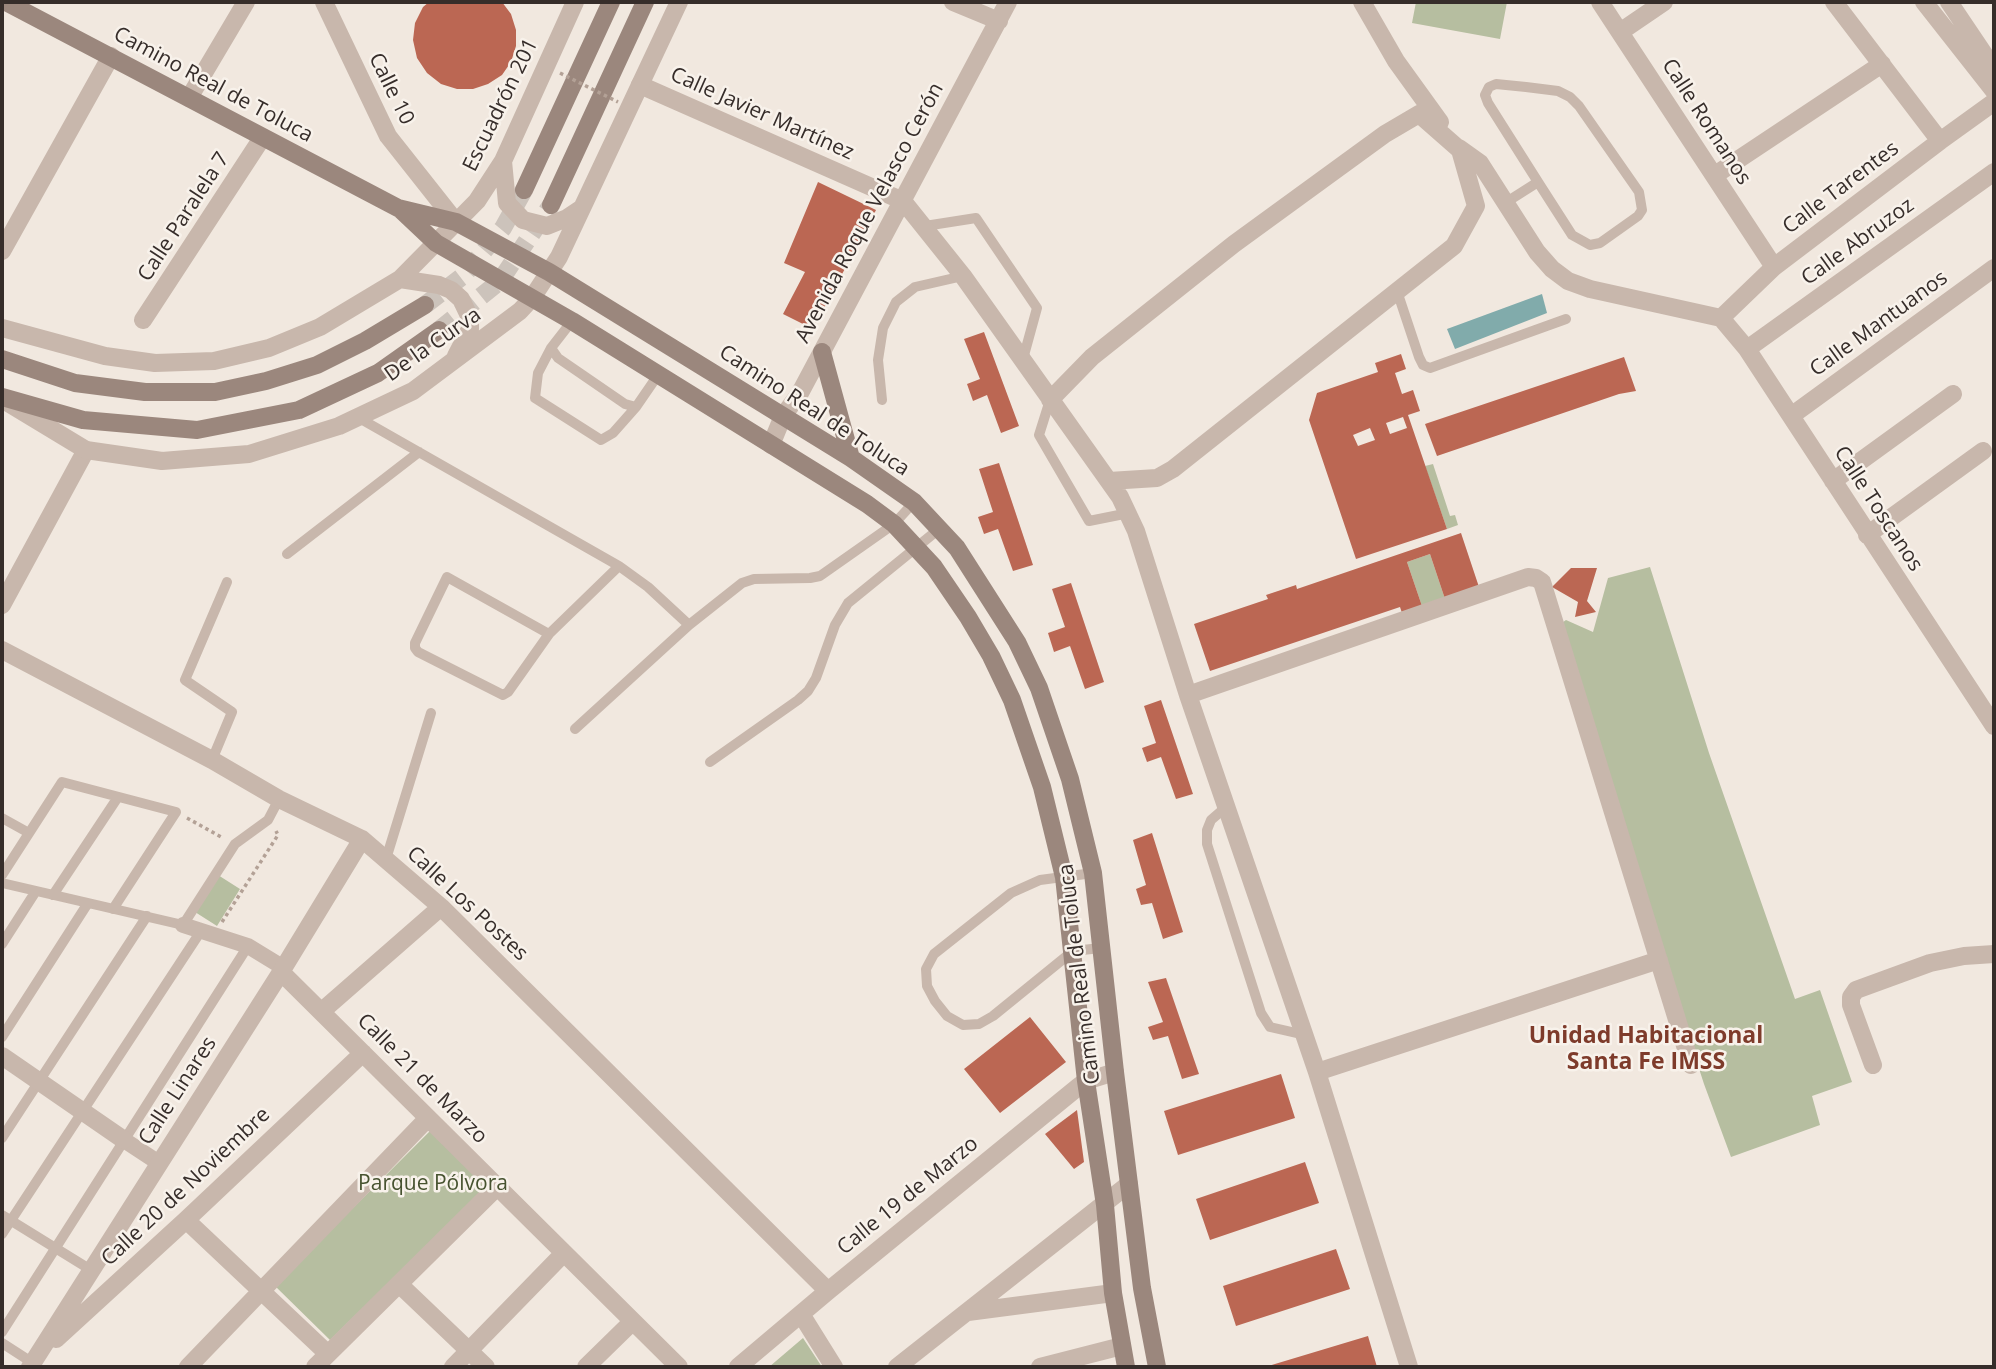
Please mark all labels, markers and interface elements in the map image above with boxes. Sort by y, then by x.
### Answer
street label: Camino Real de Toluca [109,22,317,148]
street label: Escuadrón 201 [458,34,544,176]
street label: Calle 10 [363,49,419,129]
street label: Calle Romanos [1656,54,1756,190]
street label: Calle Javier Martínez [666,62,858,166]
street label: Avenida Roque Velasco Cerón [791,79,949,347]
street label: Calle Tarentes [1778,136,1904,240]
street label: Calle Paralela 7 [133,148,235,286]
street label: Calle Abruzoz [1797,193,1919,291]
street label: Calle Mantuanos [1805,266,1953,382]
street label: De la Curva [380,303,486,387]
street label: Camino Real de Toluca [714,340,914,482]
street label: Calle Toscanos [1828,442,1928,576]
street label: Calle Los Postes [401,841,533,967]
street label: Camino Real de Toluca [1054,862,1106,1086]
street label: Calle 21 de Marzo [352,1009,492,1149]
district label: Unidad Habitacional Santa Fe IMSS [1529,1022,1763,1076]
street label: Calle Linares [134,1032,222,1150]
street label: Calle 20 de Noviembre [97,1102,275,1272]
street label: Calle 19 de Marzo [832,1131,984,1261]
park label: Parque Pólvora [358,1171,508,1197]

